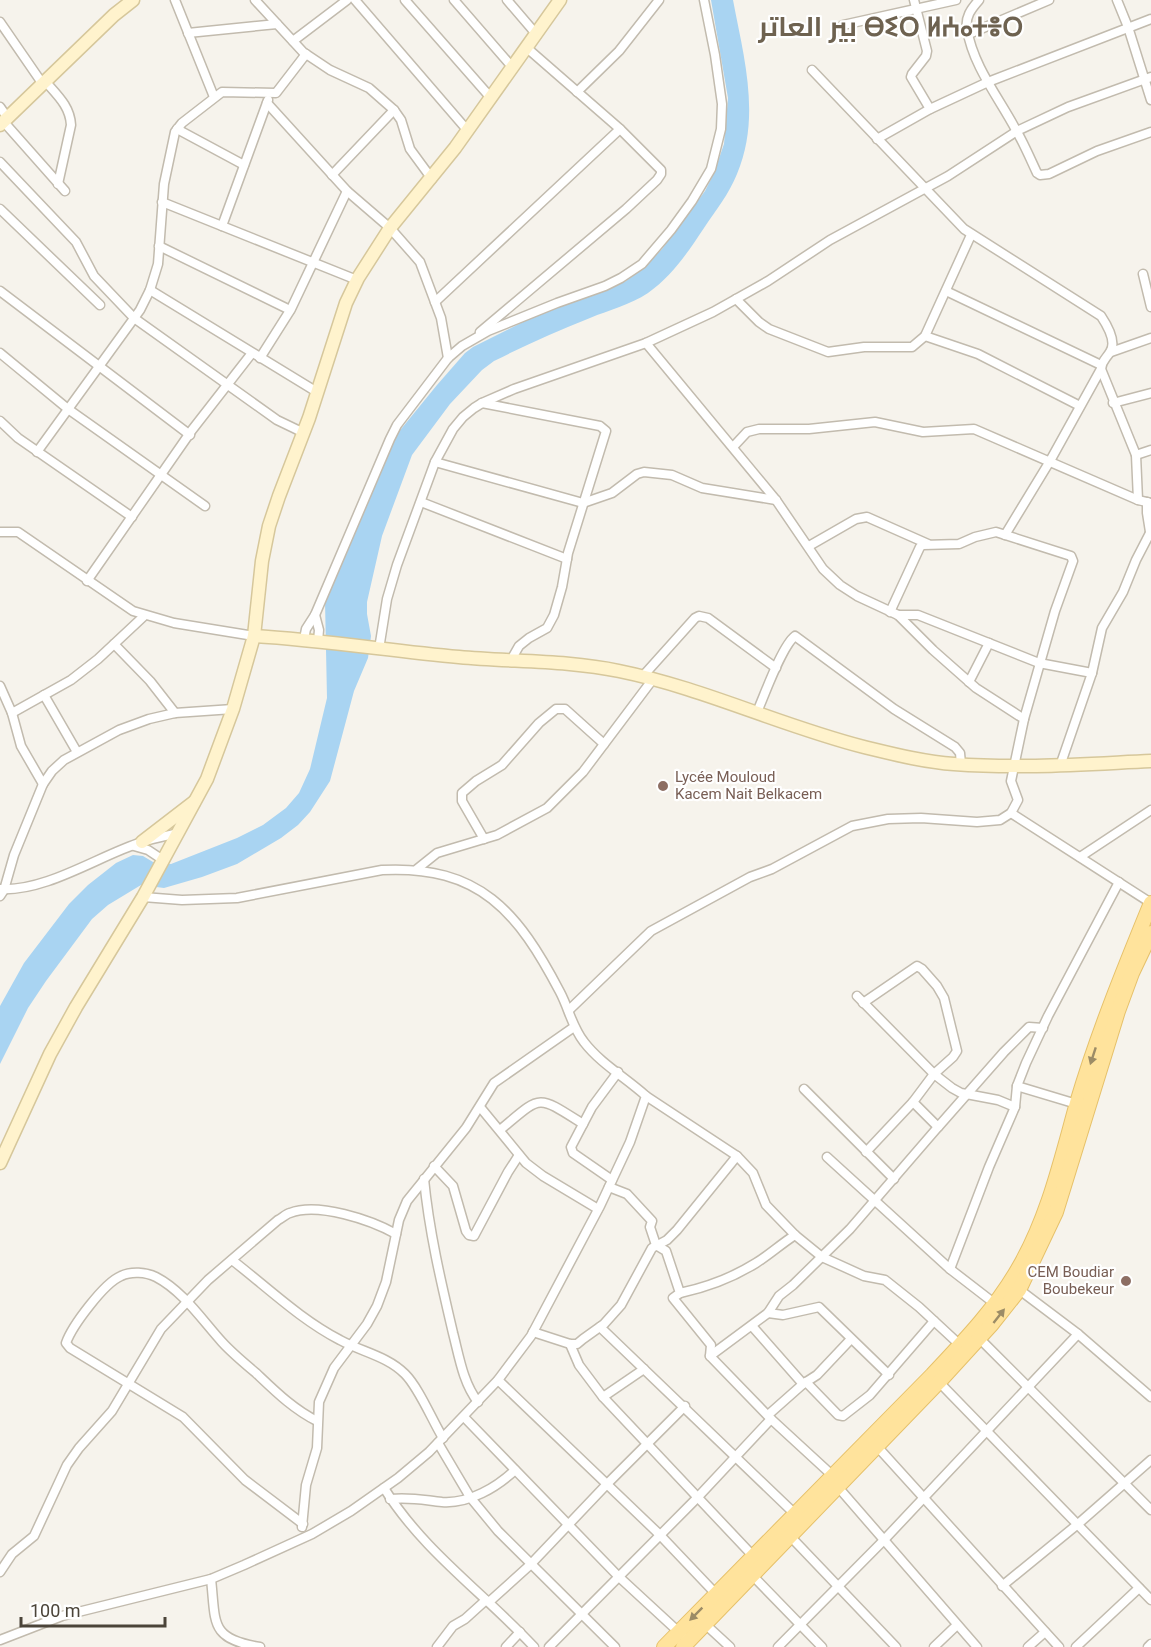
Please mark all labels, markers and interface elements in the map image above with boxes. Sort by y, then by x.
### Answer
district label: بير العاتر ⴱⵉⵔ ⵍⵄⴰⵜⴻⵔ [758,11,1023,43]
place label: Lycée Mouloud Kacem Nait Belkacem [675,768,822,803]
marker: Lycée Mouloud Kacem Nait Belkacem [656,779,670,793]
one-way arrow [1087,1047,1097,1065]
place label: CEM Boudiar Boubekeur [1027,1263,1114,1298]
marker: CEM Boudiar Boubekeur [1119,1274,1133,1288]
one-way arrow [992,1308,1005,1324]
scale bar [21,1590,165,1628]
text: 100 m [30,1600,81,1621]
one-way arrow [690,1607,704,1621]

